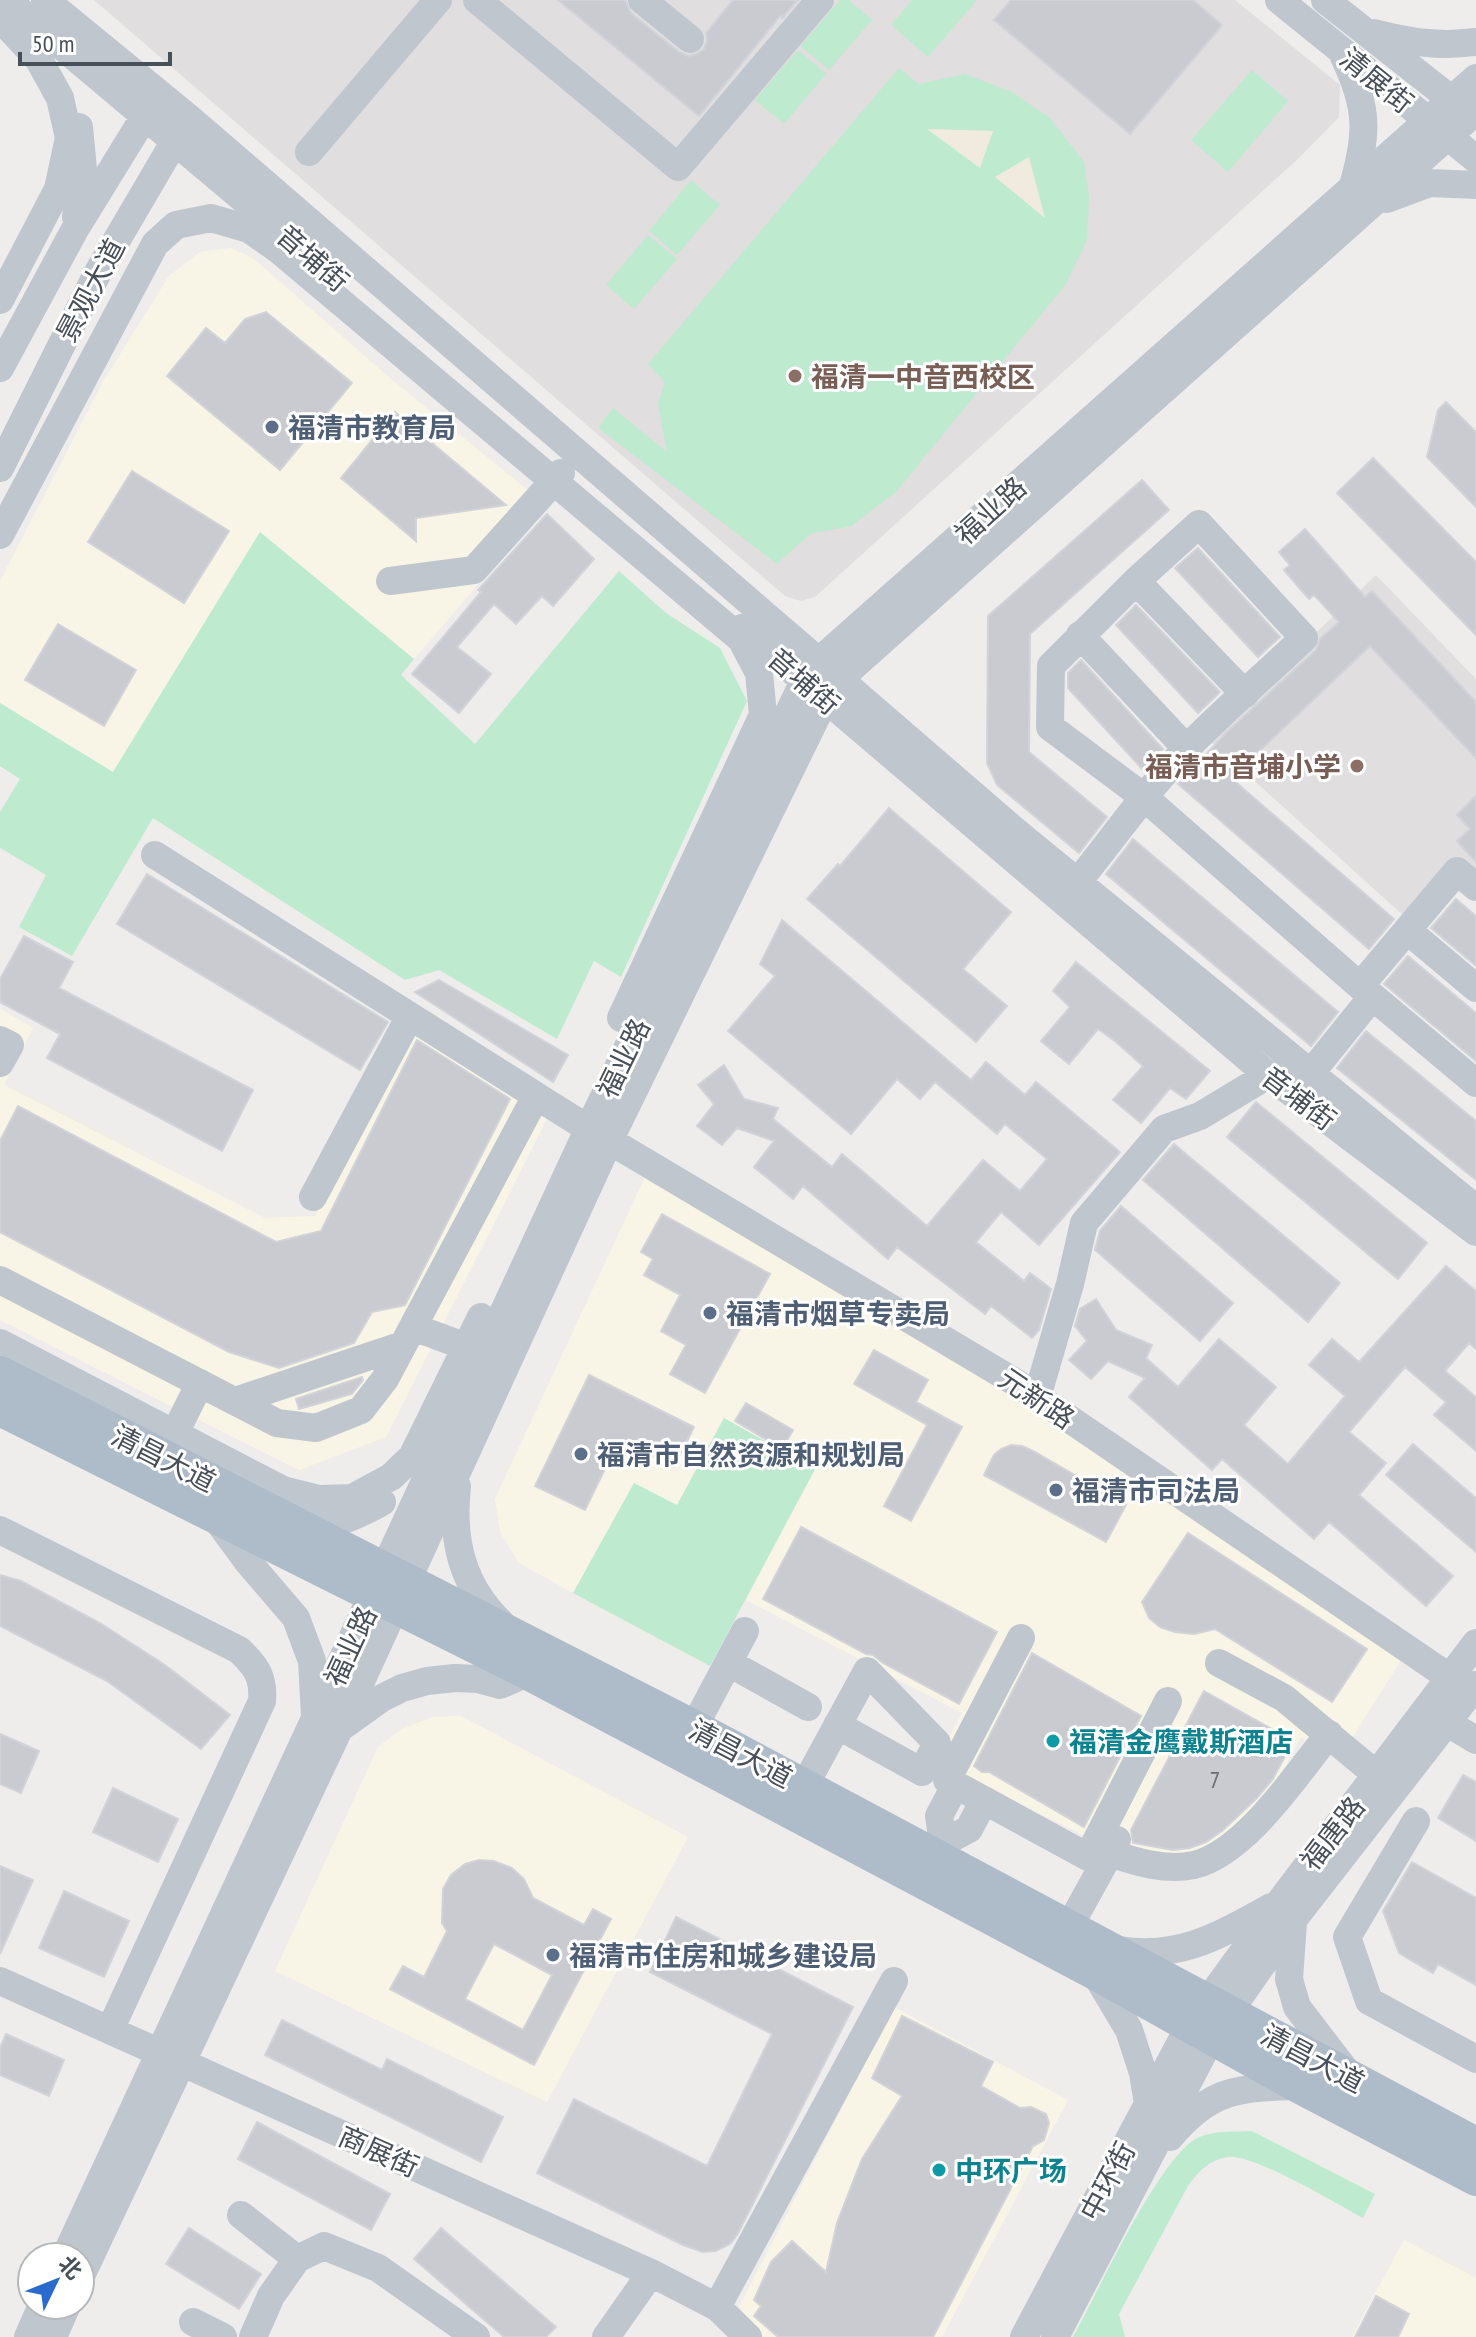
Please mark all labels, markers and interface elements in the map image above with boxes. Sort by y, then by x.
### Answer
scale bar [20,16,170,66]
text: 50 m [32,28,74,59]
street label: 清展街 [1333,39,1421,121]
street label: 音埔街 [269,216,357,300]
street label: 景观大道 [47,232,133,348]
place label: 福清一中音西校区 [811,358,1035,395]
marker: 福清一中音西校区 [786,367,804,385]
place label: 福清市教育局 [288,409,456,446]
marker: 福清市教育局 [263,418,281,436]
street label: 福业路 [946,468,1034,552]
street label: 音埔街 [760,639,848,723]
place label: 福清市音埔小学 [1145,748,1341,785]
marker: 福清市音埔小学 [1348,757,1366,775]
street label: 福业路 [588,1012,658,1104]
street label: 音埔街 [1254,1058,1344,1138]
place label: 福清市烟草专卖局 [726,1295,950,1332]
marker: 福清市烟草专卖局 [701,1304,719,1322]
street label: 元新路 [992,1359,1082,1437]
street label: 清昌大道 [106,1416,222,1500]
place label: 福清市自然资源和规划局 [597,1436,905,1473]
marker: 福清市自然资源和规划局 [572,1445,590,1463]
place label: 福清市司法局 [1072,1472,1240,1509]
marker: 福清市司法局 [1047,1481,1065,1499]
street label: 福业路 [315,1600,385,1692]
street label: 清昌大道 [683,1710,799,1796]
place label: 福清金鹰戴斯酒店 [1069,1723,1293,1760]
marker: 福清金鹰戴斯酒店 [1044,1732,1062,1750]
house number: 7 [1210,1764,1220,1795]
street label: 福唐路 [1292,1789,1372,1877]
place label: 福清市住房和城乡建设局 [569,1937,877,1974]
marker: 福清市住房和城乡建设局 [544,1946,562,1964]
street label: 清昌大道 [1255,2015,1371,2101]
street label: 商展街 [333,2117,425,2185]
street label: 中环街 [1071,2135,1143,2227]
place label: 中环广场 [955,2152,1067,2189]
marker: 中环广场 [930,2161,948,2179]
north arrow [16,2241,96,2321]
text: 北 [53,2250,88,2285]

